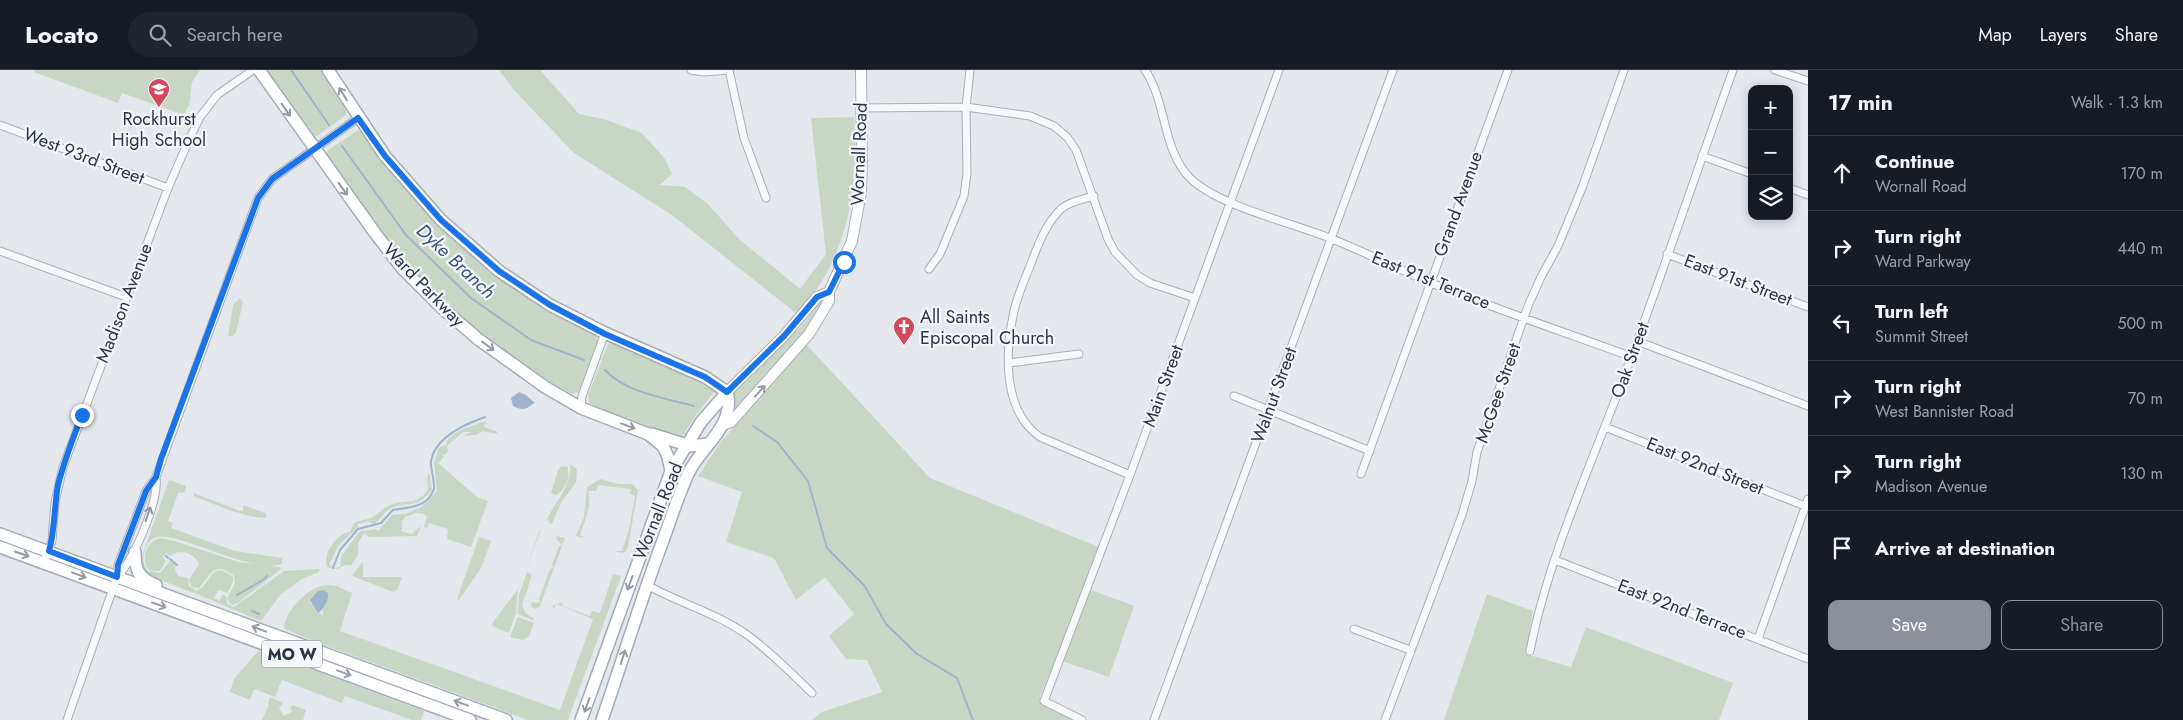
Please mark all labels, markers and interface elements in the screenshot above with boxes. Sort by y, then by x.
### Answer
search box [128,12,478,57]
text: Locato [25,17,98,52]
icon: search [146,21,174,49]
text: Search here [186,21,283,48]
text: Map [1978,22,2012,48]
text: Layers [2040,22,2087,48]
text: Share [2115,22,2158,48]
school or university icon: Rockhurst High School [147,77,171,108]
map controls [1748,85,1793,220]
button: + [1748,85,1793,130]
one-way arrow [338,87,348,101]
text: 17 min [1828,88,1893,118]
text: Walk · 1.3 km [2071,91,2163,114]
street label: Wornall Road [844,102,874,206]
one-way arrow [281,103,291,117]
place label: Rockhurst High School [112,106,206,153]
street label: West 93rd Street [20,121,149,191]
button: − [1748,130,1793,175]
street label: Grand Avenue [1427,148,1489,260]
text: Continue [1875,148,1954,175]
icon: ahead [1828,159,1856,187]
text: 170 m [2121,162,2163,185]
button: layers [1748,175,1793,220]
text: Wornall Road [1875,175,1967,198]
one-way arrow [337,182,348,195]
water label: Dyke Branch [410,217,502,305]
text: Turn right [1875,223,1961,250]
icon: right [1828,234,1856,262]
street label: Ward Parkway [377,237,471,333]
text: 440 m [2117,237,2163,260]
street label: Madison Avenue [89,239,159,367]
street label: East 91st Terrace [1368,244,1494,316]
street label: East 91st Street [1680,247,1796,313]
text: Ward Parkway [1875,250,1971,273]
route start [833,251,856,274]
text: Turn left [1875,298,1948,325]
place label: All Saints Episcopal Church [920,304,1054,351]
icon: left [1828,309,1856,337]
text: 500 m [2117,312,2163,335]
church icon: All Saints Episcopal Church [892,315,916,346]
street label: Oak Street [1604,318,1656,402]
text: Summit Street [1875,325,1968,348]
street label: McGee Street [1469,339,1527,446]
one-way arrow [480,341,494,351]
street label: Main Street [1136,341,1190,431]
street label: Walnut Street [1245,343,1304,447]
text: Turn right [1875,373,1961,400]
one-way arrow [754,384,766,397]
icon: right [1828,384,1856,412]
text: 70 m [2128,387,2163,410]
text: West Bannister Road [1875,400,2014,423]
route end [71,404,94,427]
one-way arrow [620,422,635,432]
street label: East 92nd Street [1643,431,1768,502]
text: Turn right [1875,448,1961,475]
street label: Wornall Road [627,458,689,564]
icon: right [1828,459,1856,487]
text: 130 m [2120,462,2163,485]
text: Madison Avenue [1875,475,1987,498]
one-way arrow [144,507,153,523]
icon: arrive [1828,534,1856,562]
text: Arrive at destination [1875,535,2055,562]
one-way arrow [14,550,30,560]
one-way arrow [71,571,86,580]
street label: East 92nd Terrace [1614,572,1750,646]
one-way arrow [625,575,634,590]
button: Save [1828,600,1991,650]
button: Share [2001,600,2163,650]
one-way arrow [151,601,166,610]
one-way arrow [251,624,267,633]
road number: MO W [262,640,322,668]
one-way arrow [619,650,629,666]
one-way arrow [336,669,351,678]
one-way arrow [582,696,591,712]
one-way arrow [453,698,469,707]

